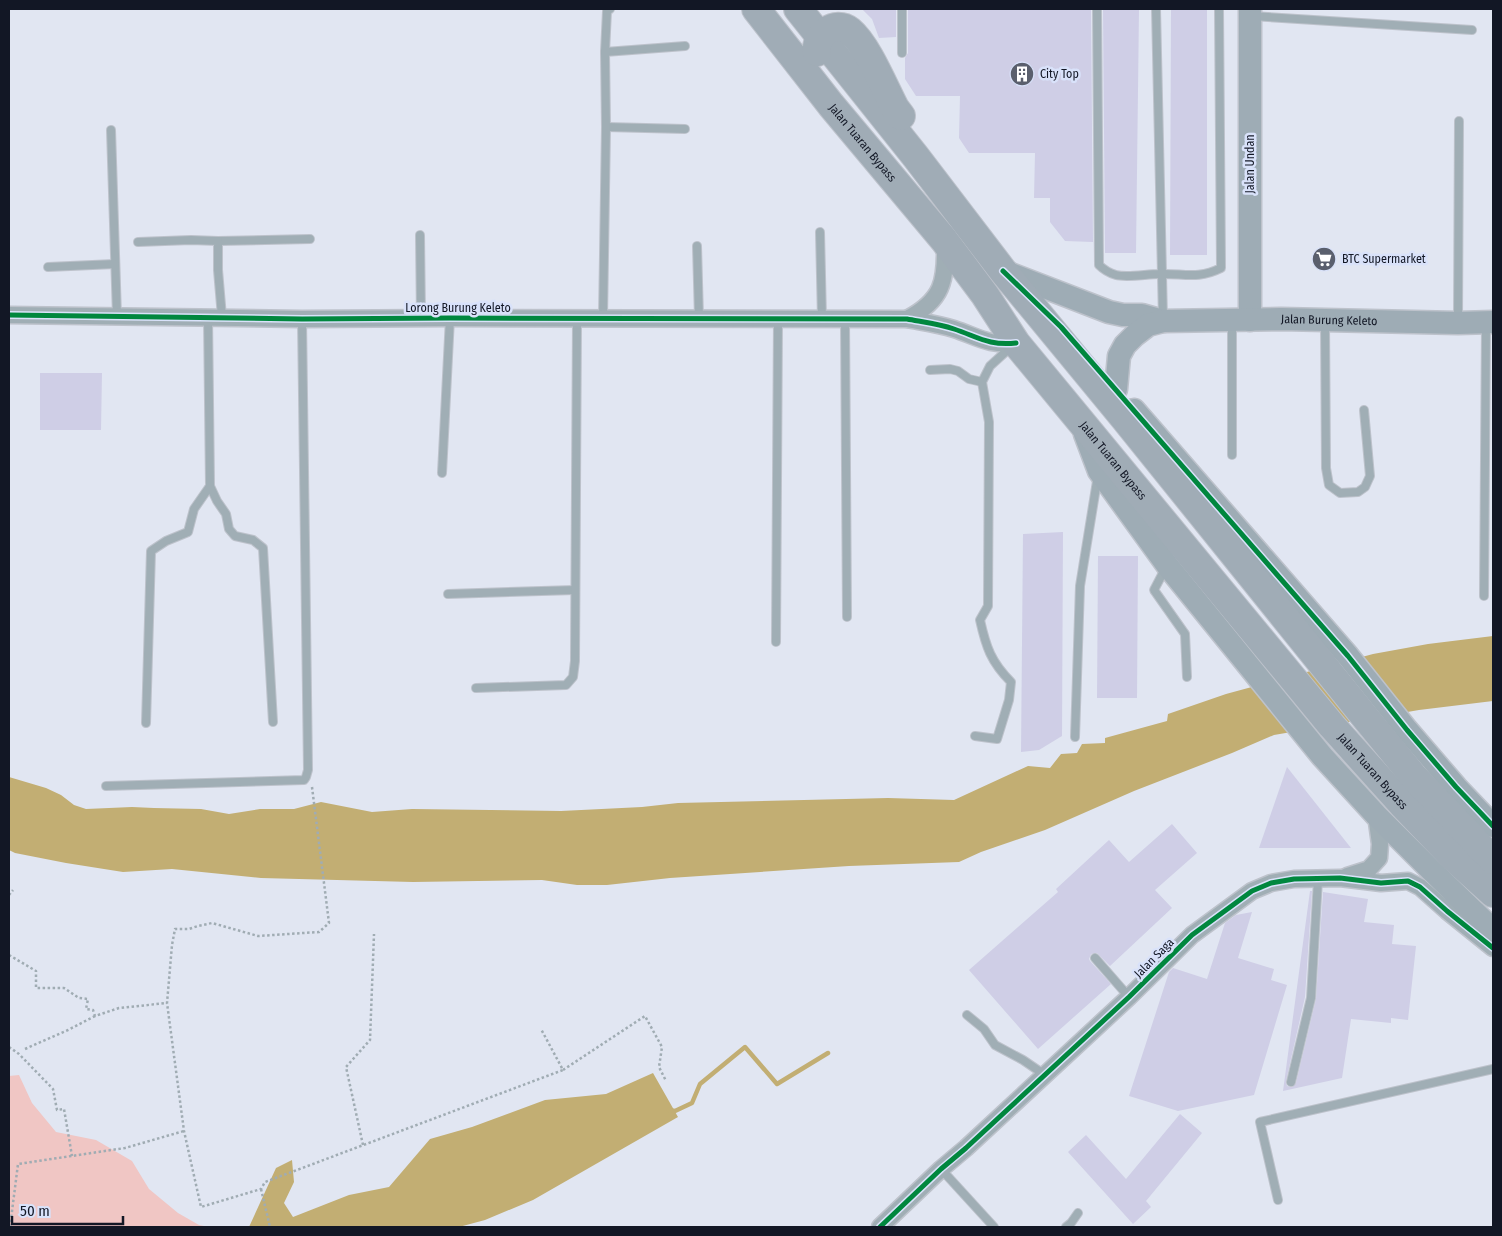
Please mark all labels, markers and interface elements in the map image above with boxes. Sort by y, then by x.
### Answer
building icon: City Top [1009,61,1035,87]
place label: City Top [1040,67,1079,81]
street label: Jalan Tuaran Bypass [826,101,899,185]
street label: Jalan Undan [1243,134,1257,194]
supermarket icon: BTC Supermarket [1311,246,1337,272]
place label: BTC Supermarket [1342,252,1426,266]
street label: Lorong Burung Keleto [405,301,511,315]
street label: Jalan Burung Keleto [1281,312,1378,328]
street label: Jalan Tuaran Bypass [1077,418,1149,503]
street label: Jalan Tuaran Bypass [1335,730,1410,812]
street label: Jalan Saga [1131,935,1177,981]
scale bar [12,1194,124,1226]
text: 50 m [20,1202,50,1220]

